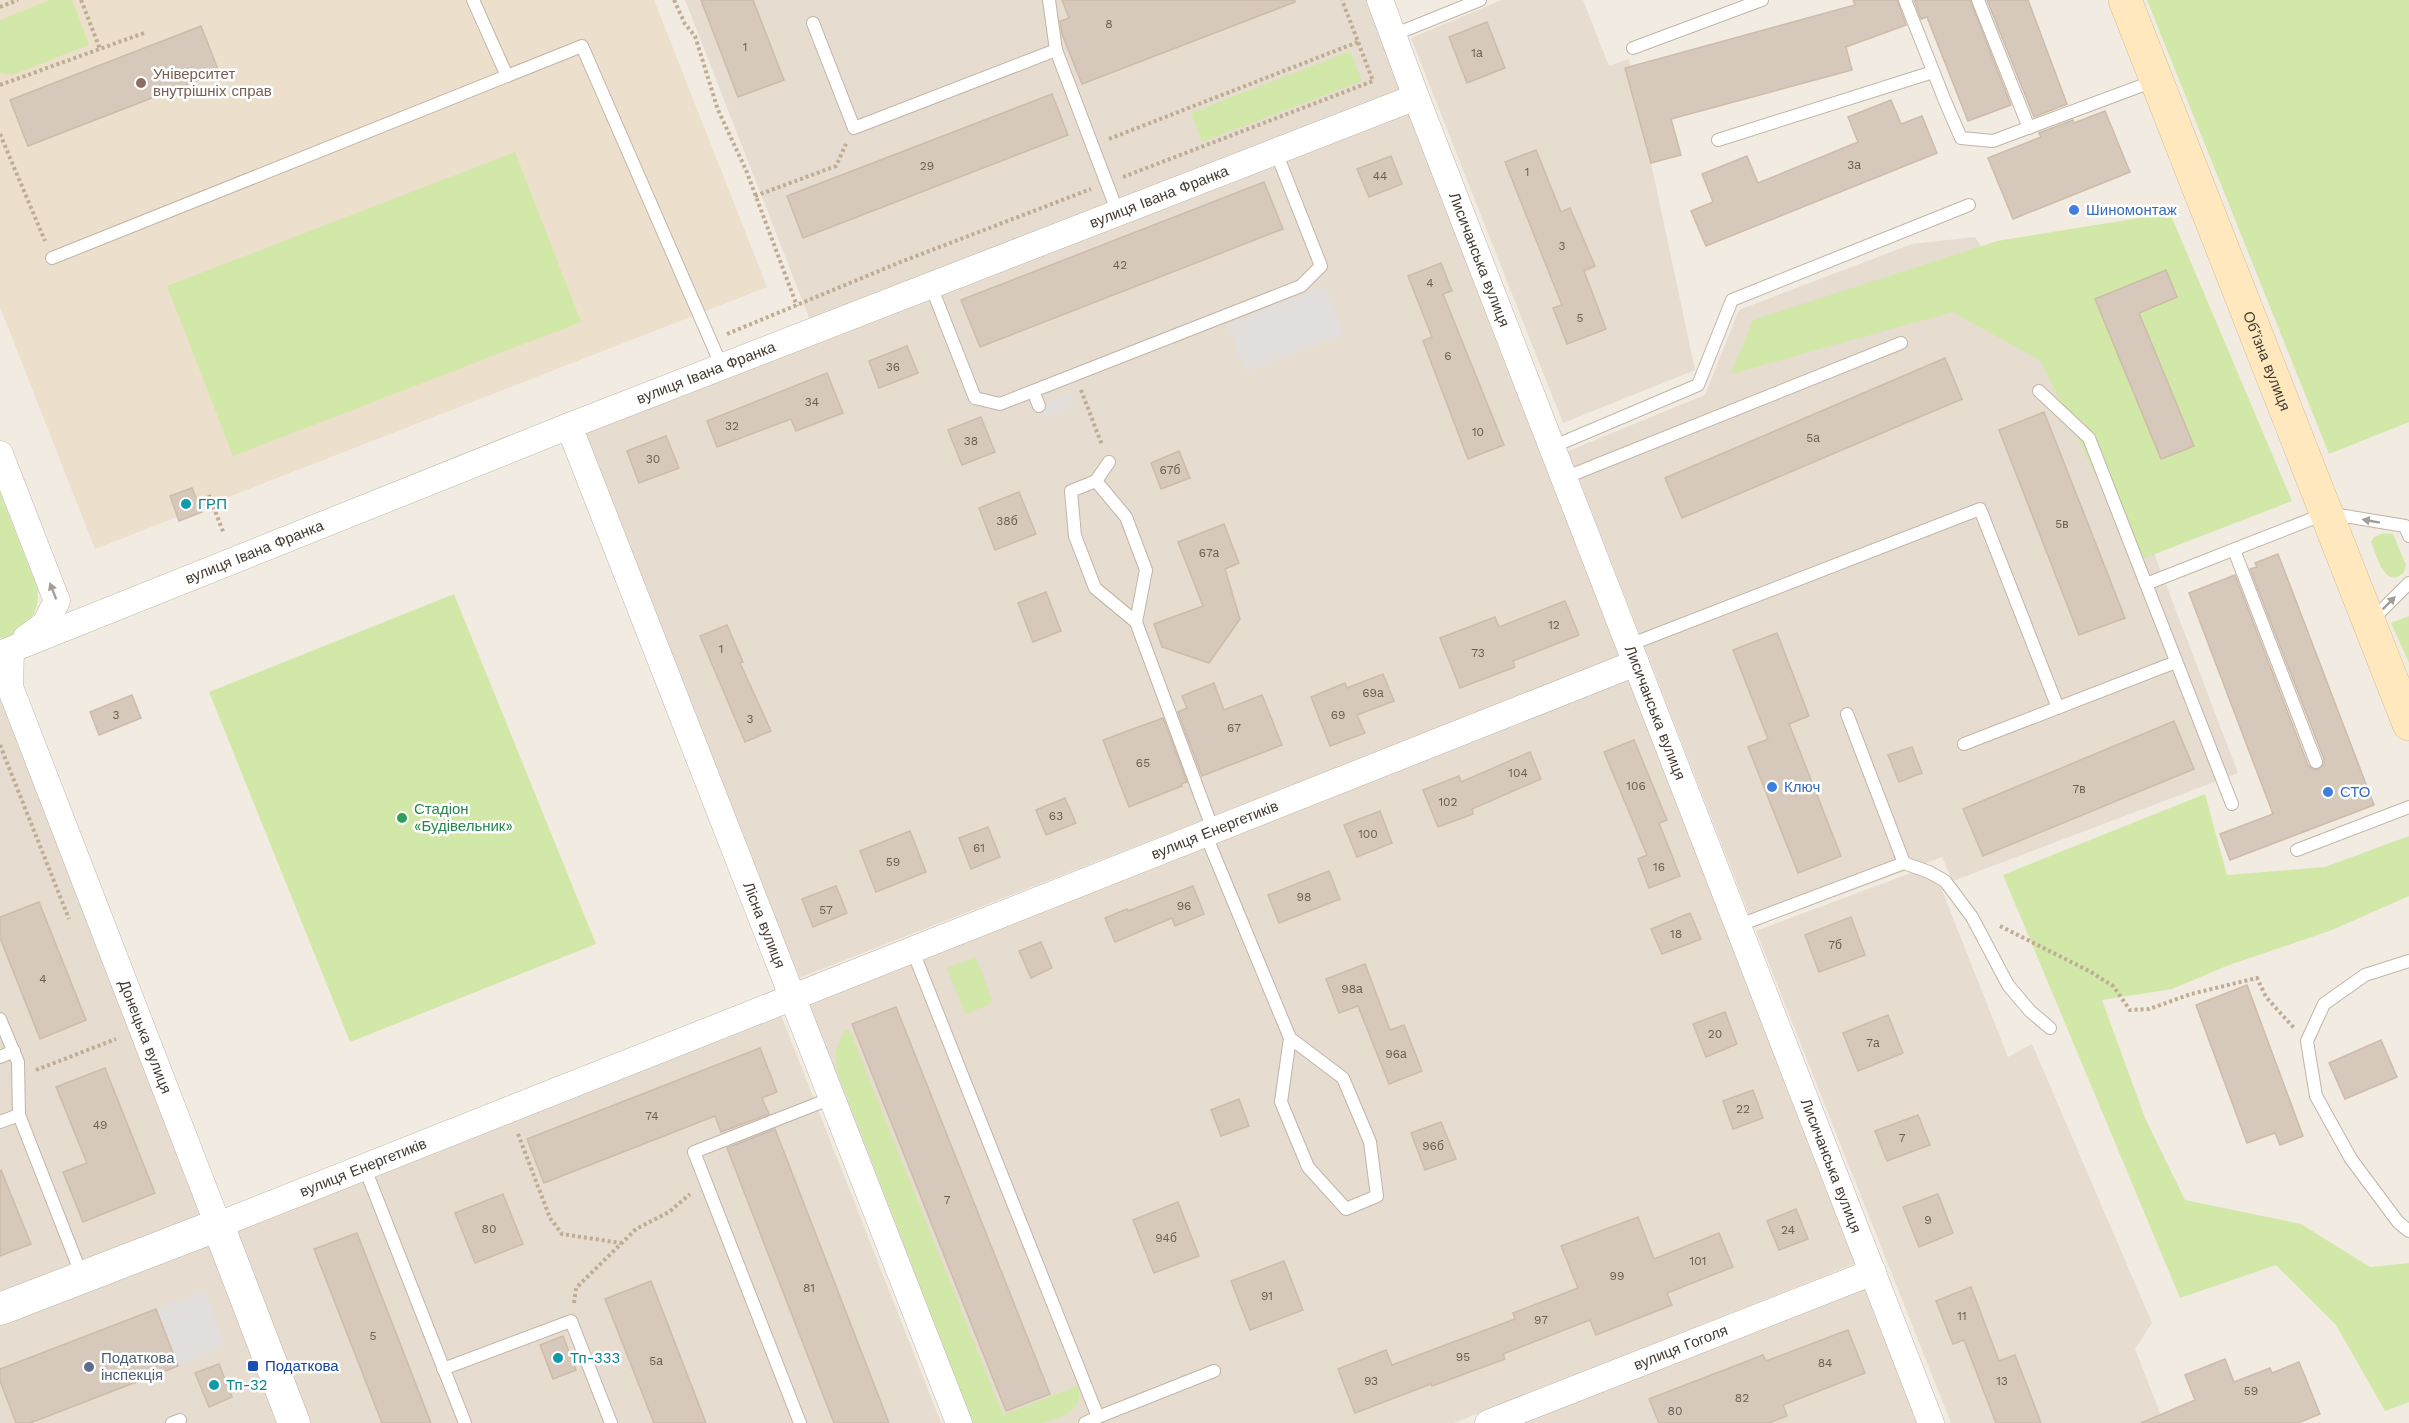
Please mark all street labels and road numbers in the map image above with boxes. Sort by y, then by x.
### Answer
street label: вулиця Івана Франка [1087,161,1232,232]
street label: Лисичанська вулиця [1445,190,1513,330]
street label: Об’їзна вулиця [2239,309,2294,414]
street label: вулиця Івана Франка [634,337,779,408]
street label: вулиця Івана Франка [183,516,327,588]
street label: Лисичанська вулиця [1621,643,1689,783]
street label: вулиця Енергетиків [1149,797,1281,863]
street label: Лісна вулиця [739,879,789,971]
street label: Донецька вулиця [115,977,175,1096]
street label: Лисичанська вулиця [1797,1096,1865,1236]
street label: вулиця Енергетиків [297,1134,429,1201]
street label: вулиця Гоголя [1631,1321,1730,1374]

